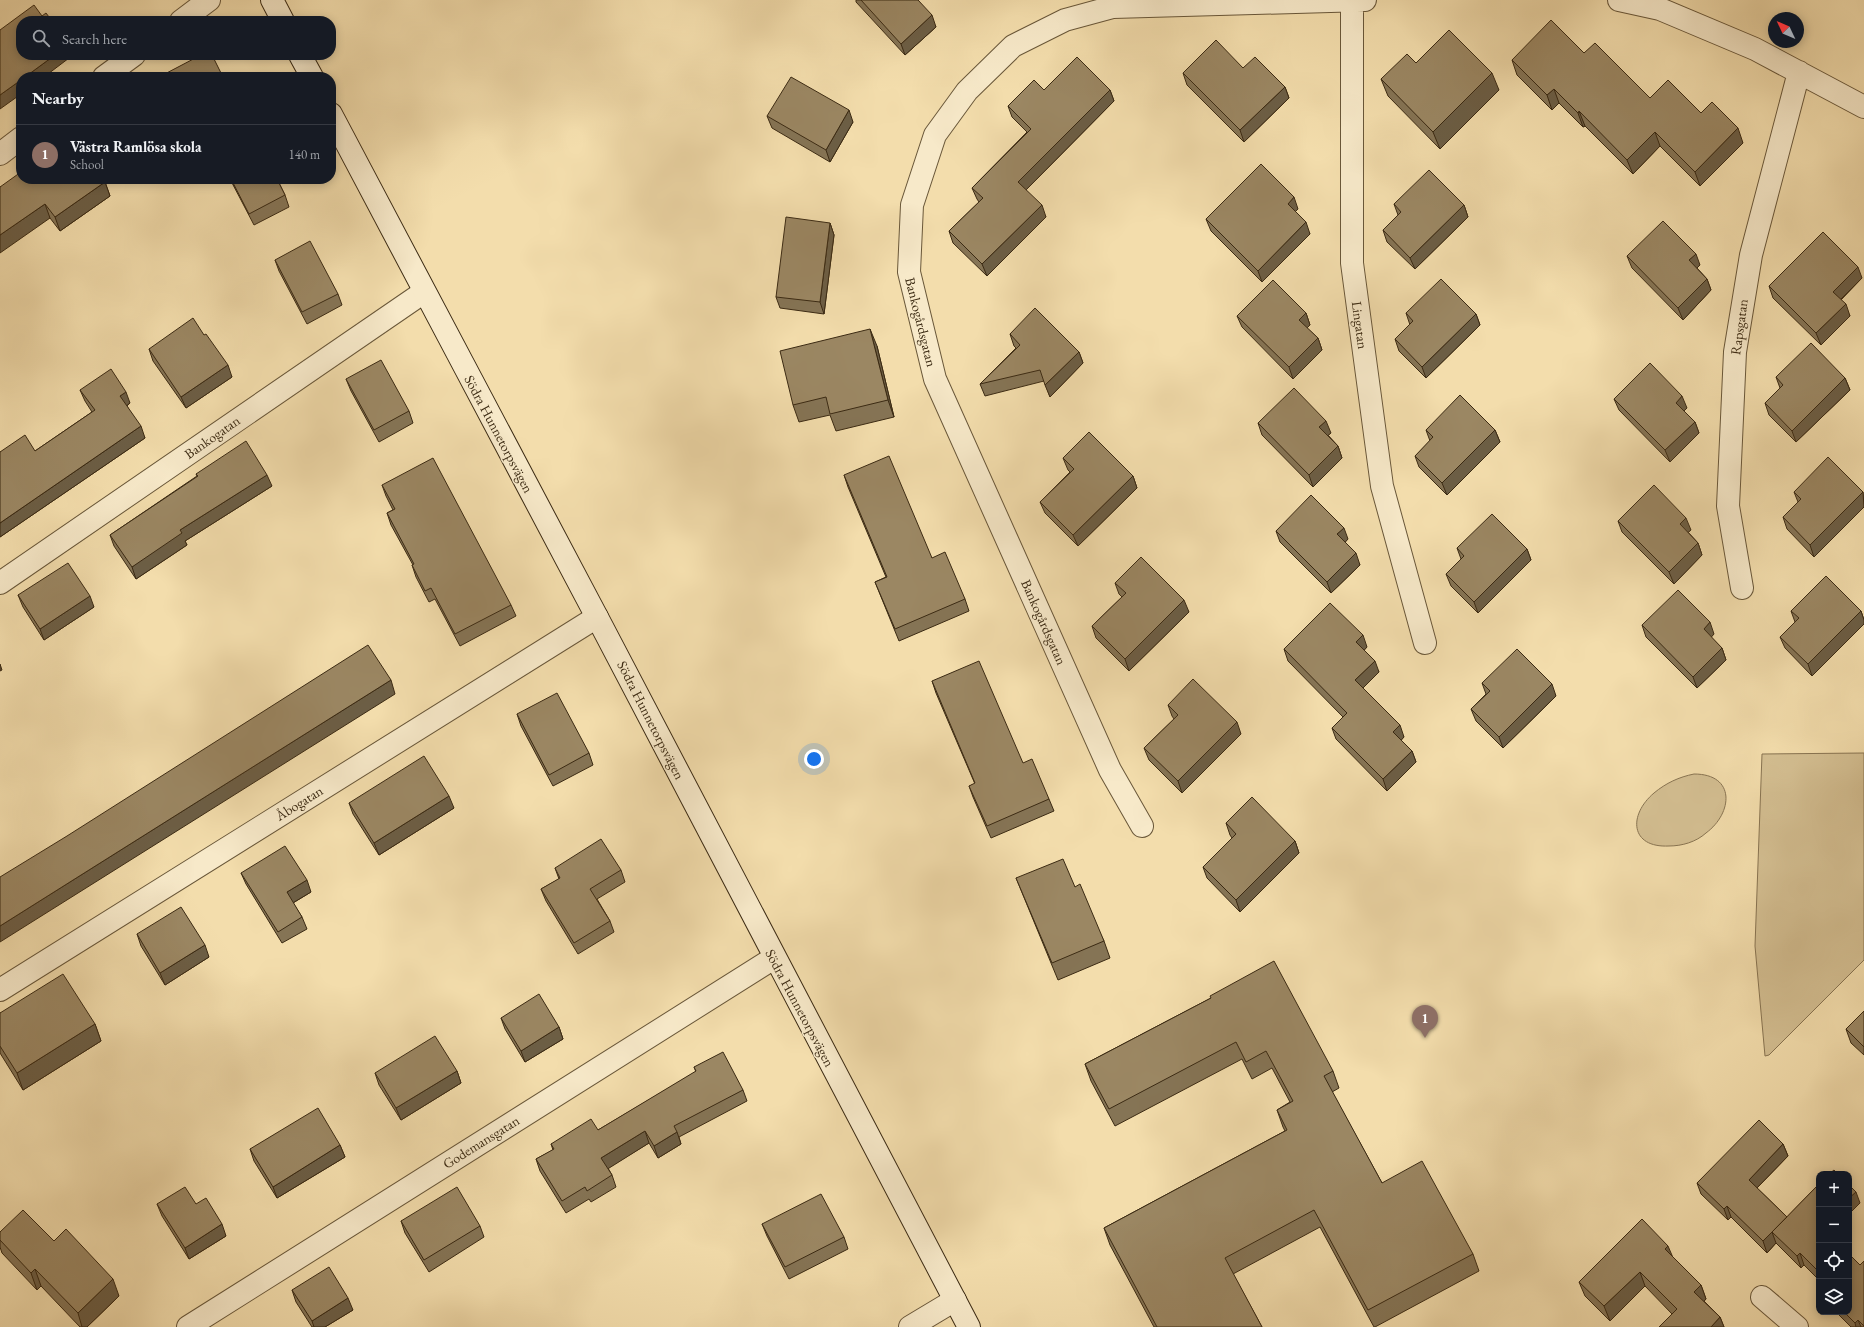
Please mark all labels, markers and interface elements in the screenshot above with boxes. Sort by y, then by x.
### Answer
north arrow [1768,12,1804,48]
search box [16,16,336,60]
icon: search [30,27,52,49]
text: Search here [62,29,127,48]
text: Nearby [32,87,84,109]
text: Västra Ramlösa skola [70,137,202,156]
text: 1 [42,146,48,163]
text: 140 m [289,146,320,163]
text: School [70,156,104,173]
street label: Bankogårdsgatan [901,275,941,369]
street label: Rapsgatan [1726,297,1752,356]
street label: Lingatan [1348,300,1372,351]
street label: Södra Hunnetorpsvägen [460,372,538,496]
street label: Bankogatan [181,411,244,463]
street label: Bankogårdsgatan [1017,576,1071,668]
street label: Södra Hunnetorpsvägen [613,658,689,783]
your location [804,749,824,769]
street label: Åbogatan [271,781,327,825]
street label: Södra Hunnetorpsvägen [761,946,839,1070]
pin: 1 [1412,1005,1438,1038]
street label: Godemansgatan [439,1111,523,1173]
map controls [1816,1171,1852,1315]
button: + [1816,1171,1852,1207]
button: − [1816,1207,1852,1243]
button: locate [1816,1243,1852,1279]
button: layers [1816,1279,1852,1315]

